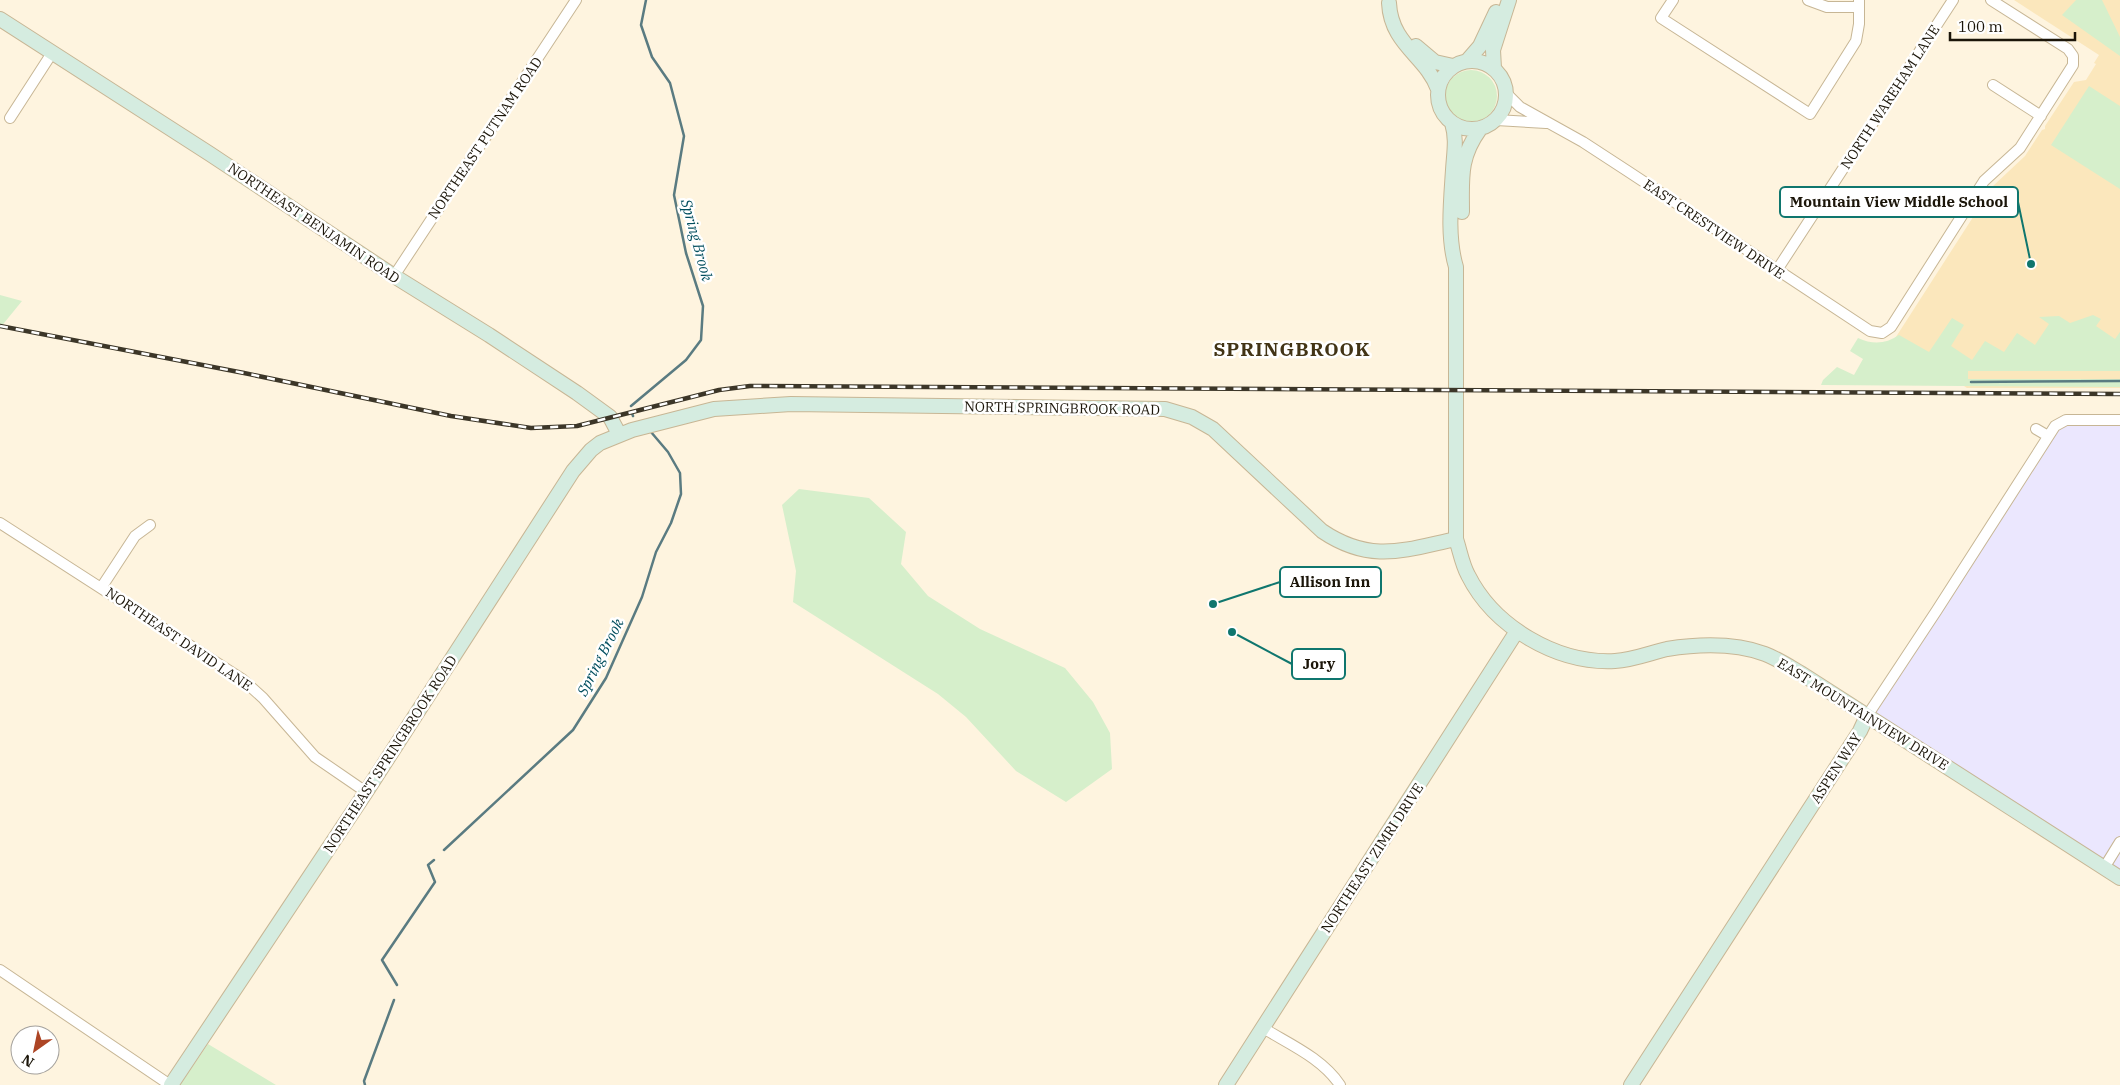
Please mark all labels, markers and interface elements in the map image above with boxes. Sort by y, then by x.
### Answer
scale bar [1950,10,2075,42]
text: 100 m [1958,17,2003,36]
street label: NORTH WAREHAM LANE [1837,21,1943,173]
street label: NORTHEAST PUTNAM ROAD [424,53,546,222]
street label: NORTHEAST BENJAMIN ROAD [225,159,403,287]
street label: EAST CRESTVIEW DRIVE [1640,175,1788,283]
callout: Mountain View Middle School [1780,187,2018,217]
text: Mountain View Middle School [1790,192,2008,211]
water label: Spring Brook [677,196,717,283]
district label: SPRINGBROOK [1213,337,1371,361]
street label: NORTH SPRINGBROOK ROAD [964,397,1160,419]
callout: Allison Inn [1280,567,1381,597]
text: Allison Inn [1290,572,1370,591]
street label: NORTHEAST DAVID LANE [102,583,256,695]
water label: Spring Brook [572,615,628,700]
callout: Jory [1292,649,1345,679]
street label: NORTHEAST SPRINGBROOK ROAD [319,652,461,856]
text: Jory [1303,654,1336,673]
street label: EAST MOUNTAINVIEW DRIVE [1774,654,1952,774]
street label: ASPEN WAY [1807,729,1866,807]
street label: NORTHEAST ZIMRI DRIVE [1317,780,1427,936]
north arrow [10,1025,60,1075]
text: N [18,1050,37,1071]

